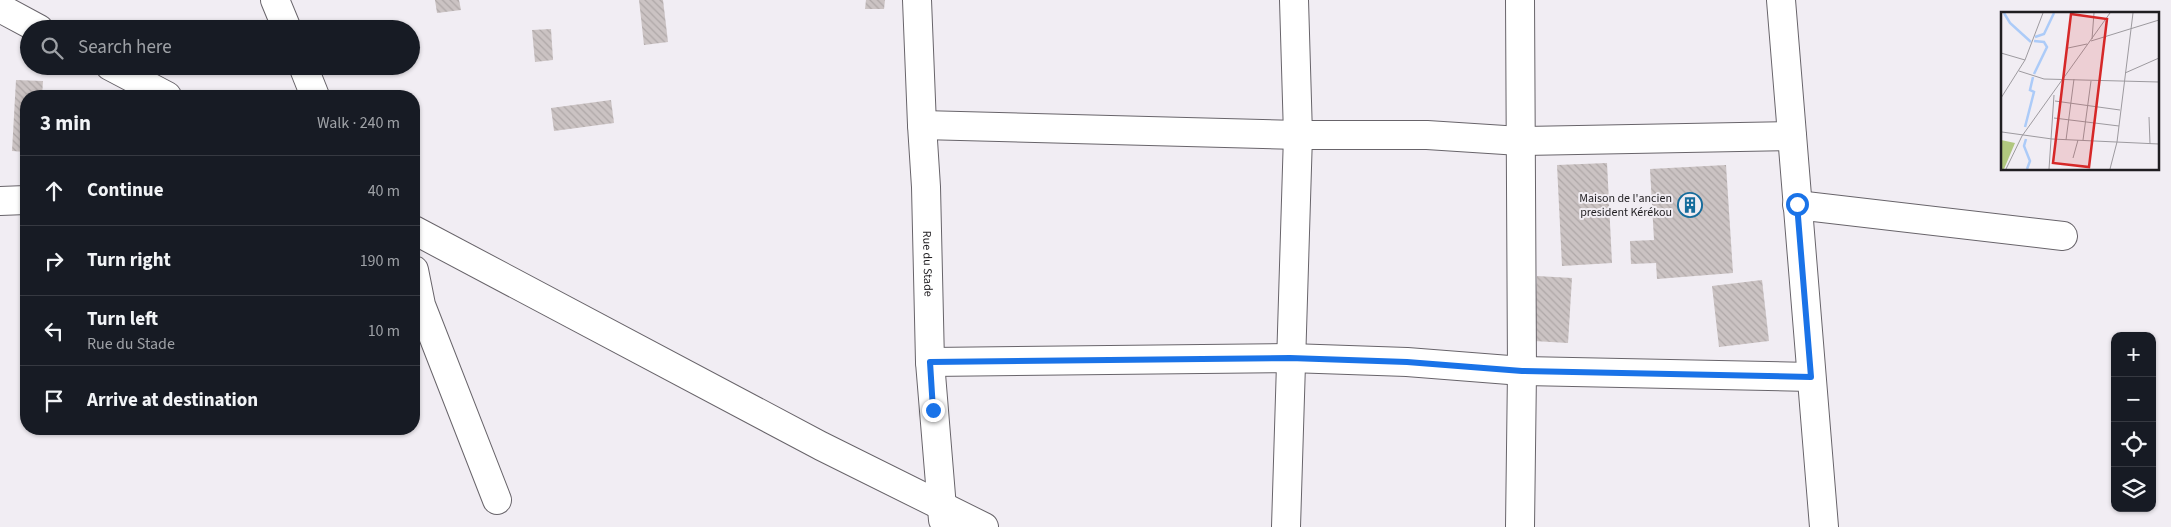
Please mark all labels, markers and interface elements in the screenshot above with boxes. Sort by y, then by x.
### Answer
inset map [2001,12,2158,170]
search box [20,20,420,75]
icon: search [38,34,66,62]
text: Search here [78,34,172,61]
text: 3 min [40,108,91,138]
text: Walk · 240 m [317,112,400,134]
icon: ahead [40,177,68,205]
text: Continue [87,177,164,204]
text: 40 m [368,180,400,202]
place label: Maison de l'ancien president Kérékou [1579,190,1672,221]
building icon: Maison de l'ancien president Kérékou [1677,192,1703,218]
route start [1786,193,1809,216]
street label: Rue du Stade [919,231,937,297]
icon: right [40,247,68,275]
text: Turn right [87,247,171,274]
text: 190 m [360,250,400,272]
text: Turn left [87,306,158,333]
icon: left [40,317,68,345]
text: 10 m [368,320,400,342]
map controls [2111,332,2156,512]
button: + [2111,332,2156,377]
text: Rue du Stade [87,333,175,355]
button: − [2111,377,2156,422]
icon: arrive [40,387,68,415]
text: Arrive at destination [87,387,258,414]
route end [922,399,945,422]
button: locate [2111,422,2156,467]
button: layers [2111,467,2156,512]

